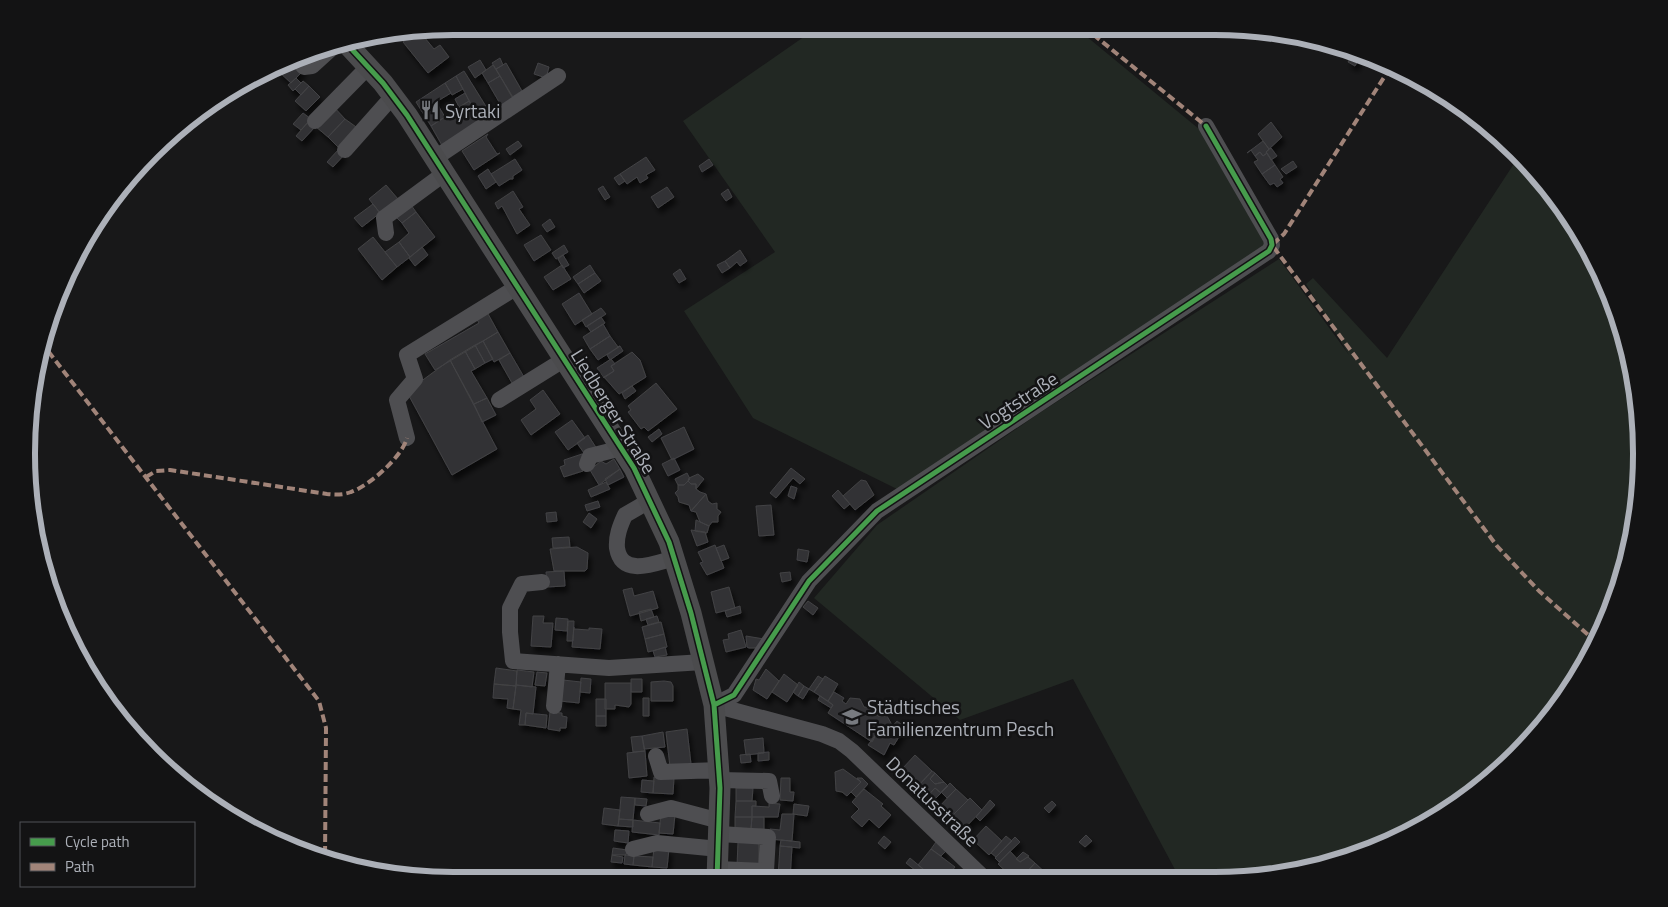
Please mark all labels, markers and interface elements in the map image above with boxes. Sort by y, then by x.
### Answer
place label: Syrtaki [445,96,500,125]
restaurant icon: Syrtaki [419,99,441,121]
street label: Liedberger Straße [564,343,664,479]
street label: Vogtstraße [973,364,1063,436]
place label: Städtisches Familienzentrum Pesch [867,692,1054,743]
school or university icon: Städtisches Familienzentrum Pesch [841,706,863,728]
street label: Donatusstraße [880,749,986,853]
legend [20,822,195,887]
text: Cycle path [65,830,130,853]
text: Path [65,855,95,878]

